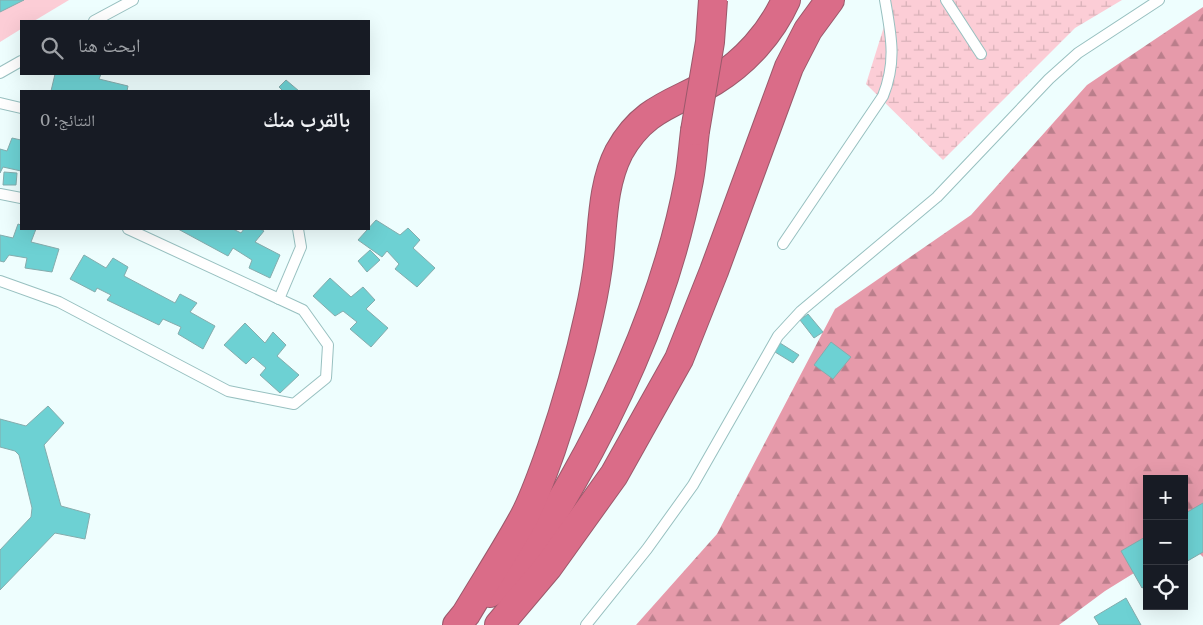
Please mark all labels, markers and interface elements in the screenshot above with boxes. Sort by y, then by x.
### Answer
search box [20,20,370,75]
text: ابحث هنا [78,33,140,57]
icon: search [38,34,66,62]
text: بالقرب منك [263,106,350,133]
text: النتائج: 0 [40,110,95,130]
map controls [1143,475,1188,610]
button: + [1143,475,1188,520]
button: − [1143,520,1188,565]
button: locate [1143,565,1188,610]

